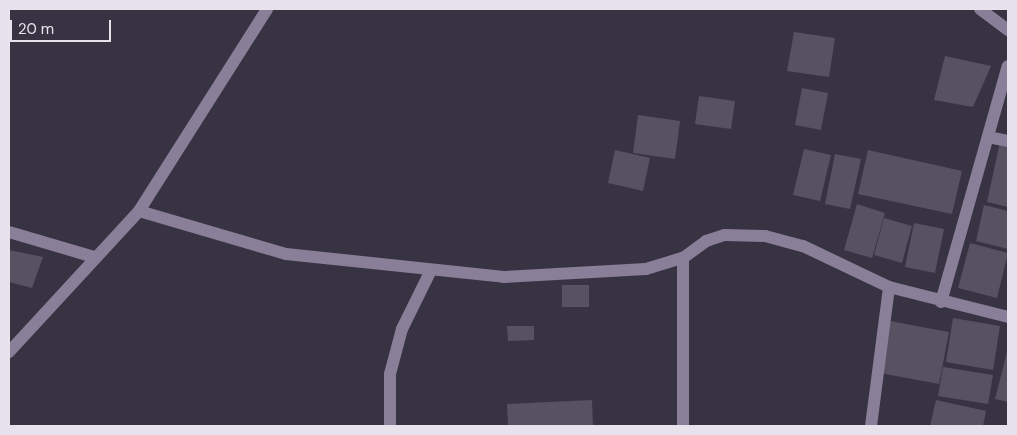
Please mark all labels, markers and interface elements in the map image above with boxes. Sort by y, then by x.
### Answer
scale bar [12,10,114,42]
text: 20 m [18,19,54,39]

